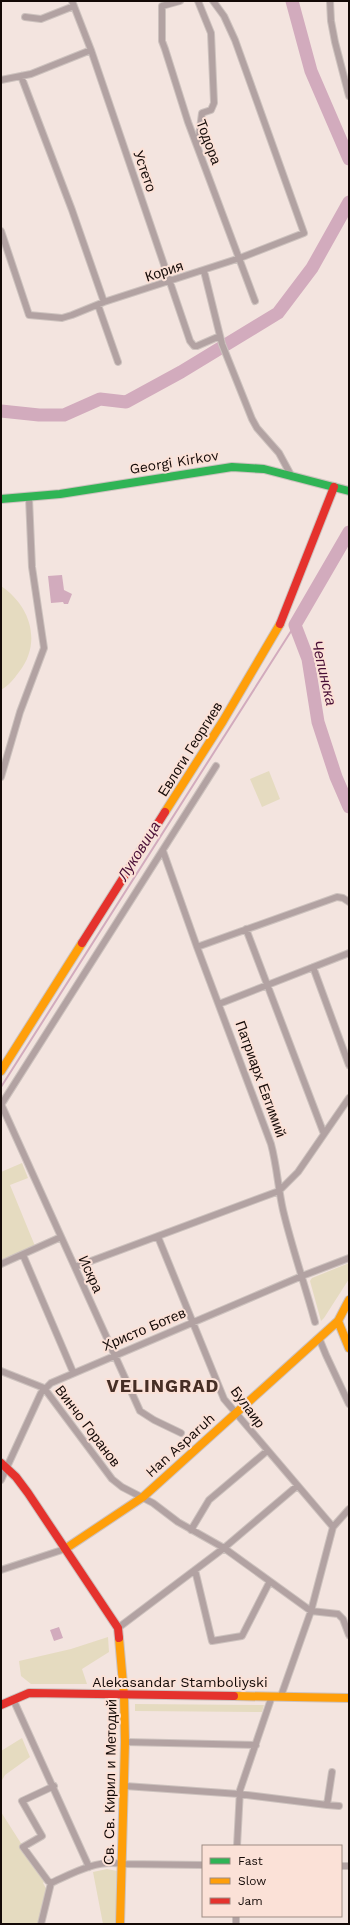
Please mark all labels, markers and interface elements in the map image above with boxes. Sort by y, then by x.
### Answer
street label: Тодора [193,117,225,167]
street label: Устето [131,148,160,194]
street label: Кория [143,257,185,285]
street label: Georgi Kirkov [128,447,220,477]
water label: Чепинска [308,639,340,707]
street label: Евлоги Георгиев [154,699,226,799]
water label: Луковица [113,818,164,885]
street label: Патриарх Евтимий [232,1019,290,1139]
street label: Искра [76,1253,107,1295]
street label: Христо Ботев [100,1304,188,1354]
district label: VELINGRAD [106,1375,220,1396]
street label: Винчо Горанов [52,1382,124,1470]
street label: Булаир [228,1383,268,1431]
street label: Han Asparuh [142,1410,218,1480]
street label: Alekasandar Stamboliyski [92,1674,268,1690]
street label: Св. Св. Кирил и Методий [101,1699,119,1865]
legend [202,1845,342,1917]
text: Fast [238,1854,263,1868]
text: Slow [238,1874,266,1888]
text: Jam [238,1894,263,1908]

